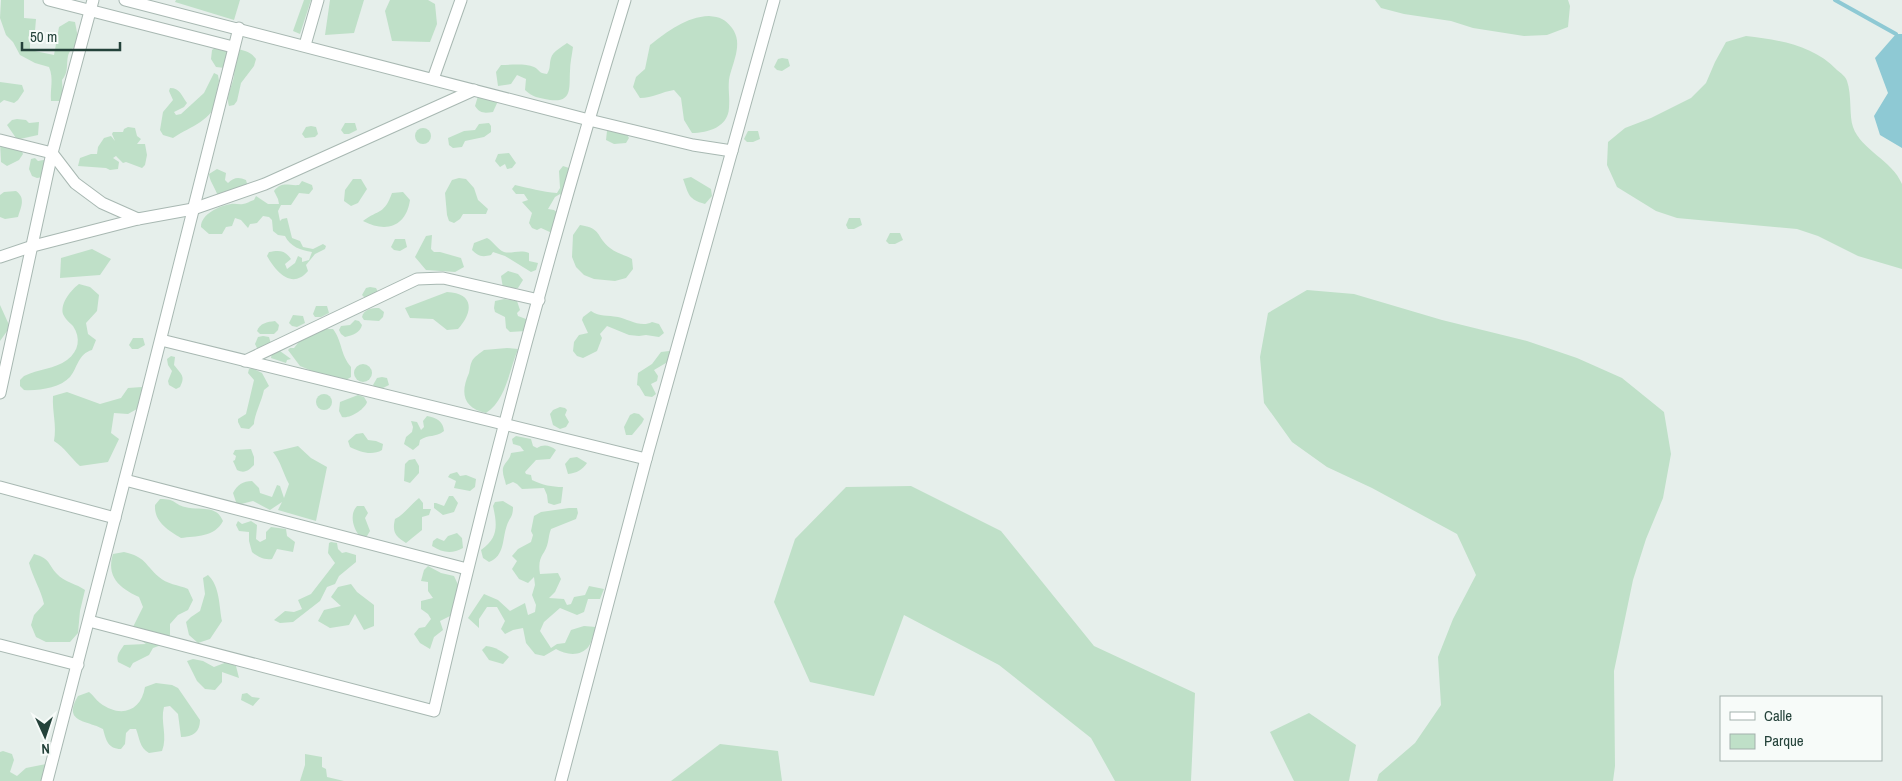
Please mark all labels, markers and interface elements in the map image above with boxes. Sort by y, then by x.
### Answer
scale bar [22,20,120,52]
text: 50 m [30,26,57,47]
legend [1720,696,1882,761]
text: Calle [1764,705,1792,726]
north arrow [20,711,70,761]
text: Parque [1764,730,1804,751]
text: N [41,740,50,758]

